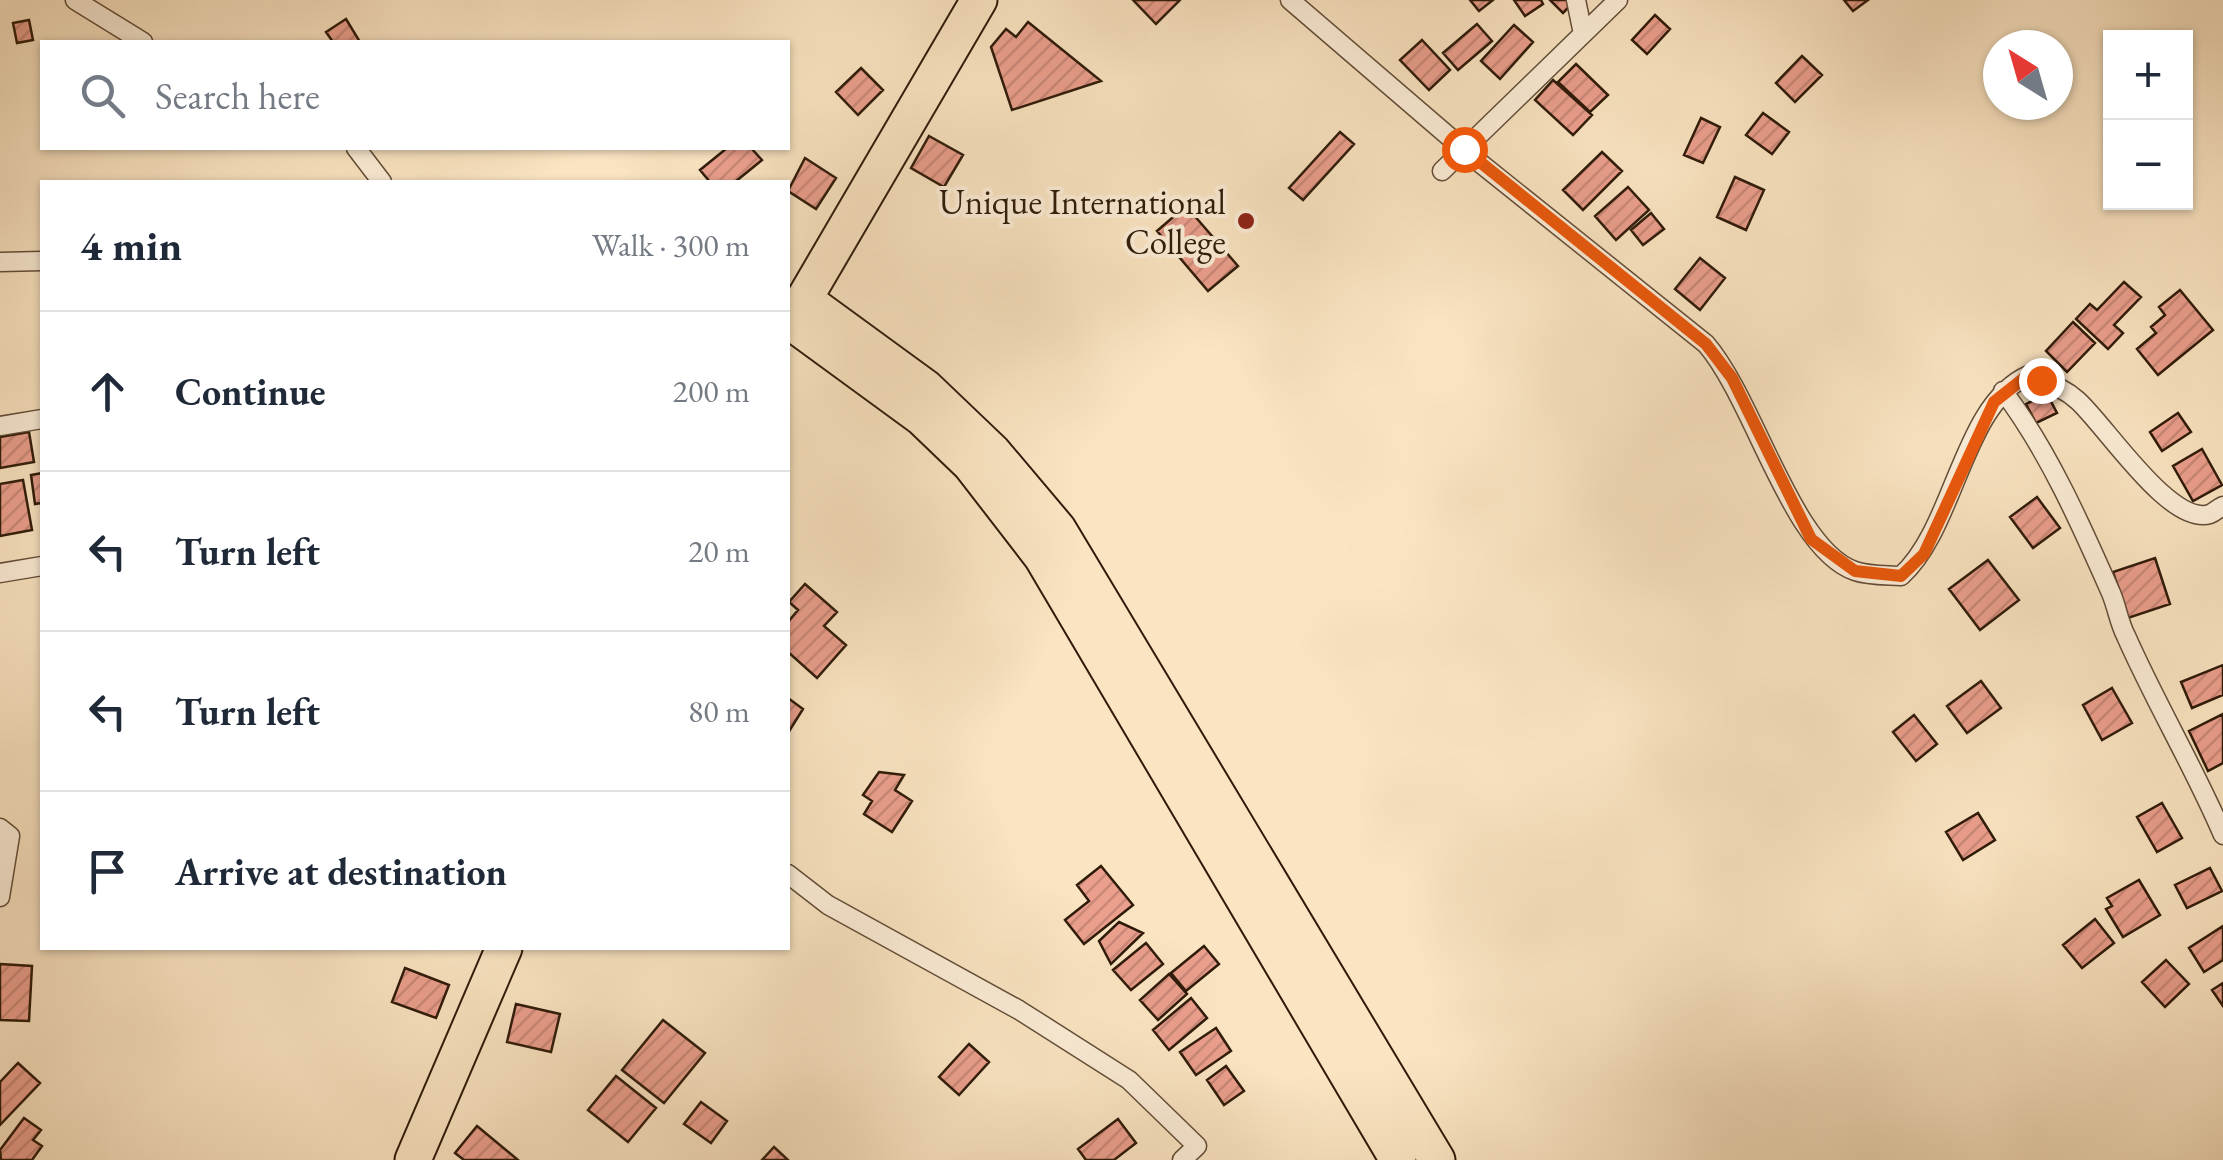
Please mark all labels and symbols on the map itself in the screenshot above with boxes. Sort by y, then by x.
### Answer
north arrow [1983,30,2073,120]
route start [1442,127,1488,173]
place label: Unique International College [939,179,1226,264]
marker: Unique International College [1235,210,1257,232]
route end [2019,358,2065,404]

